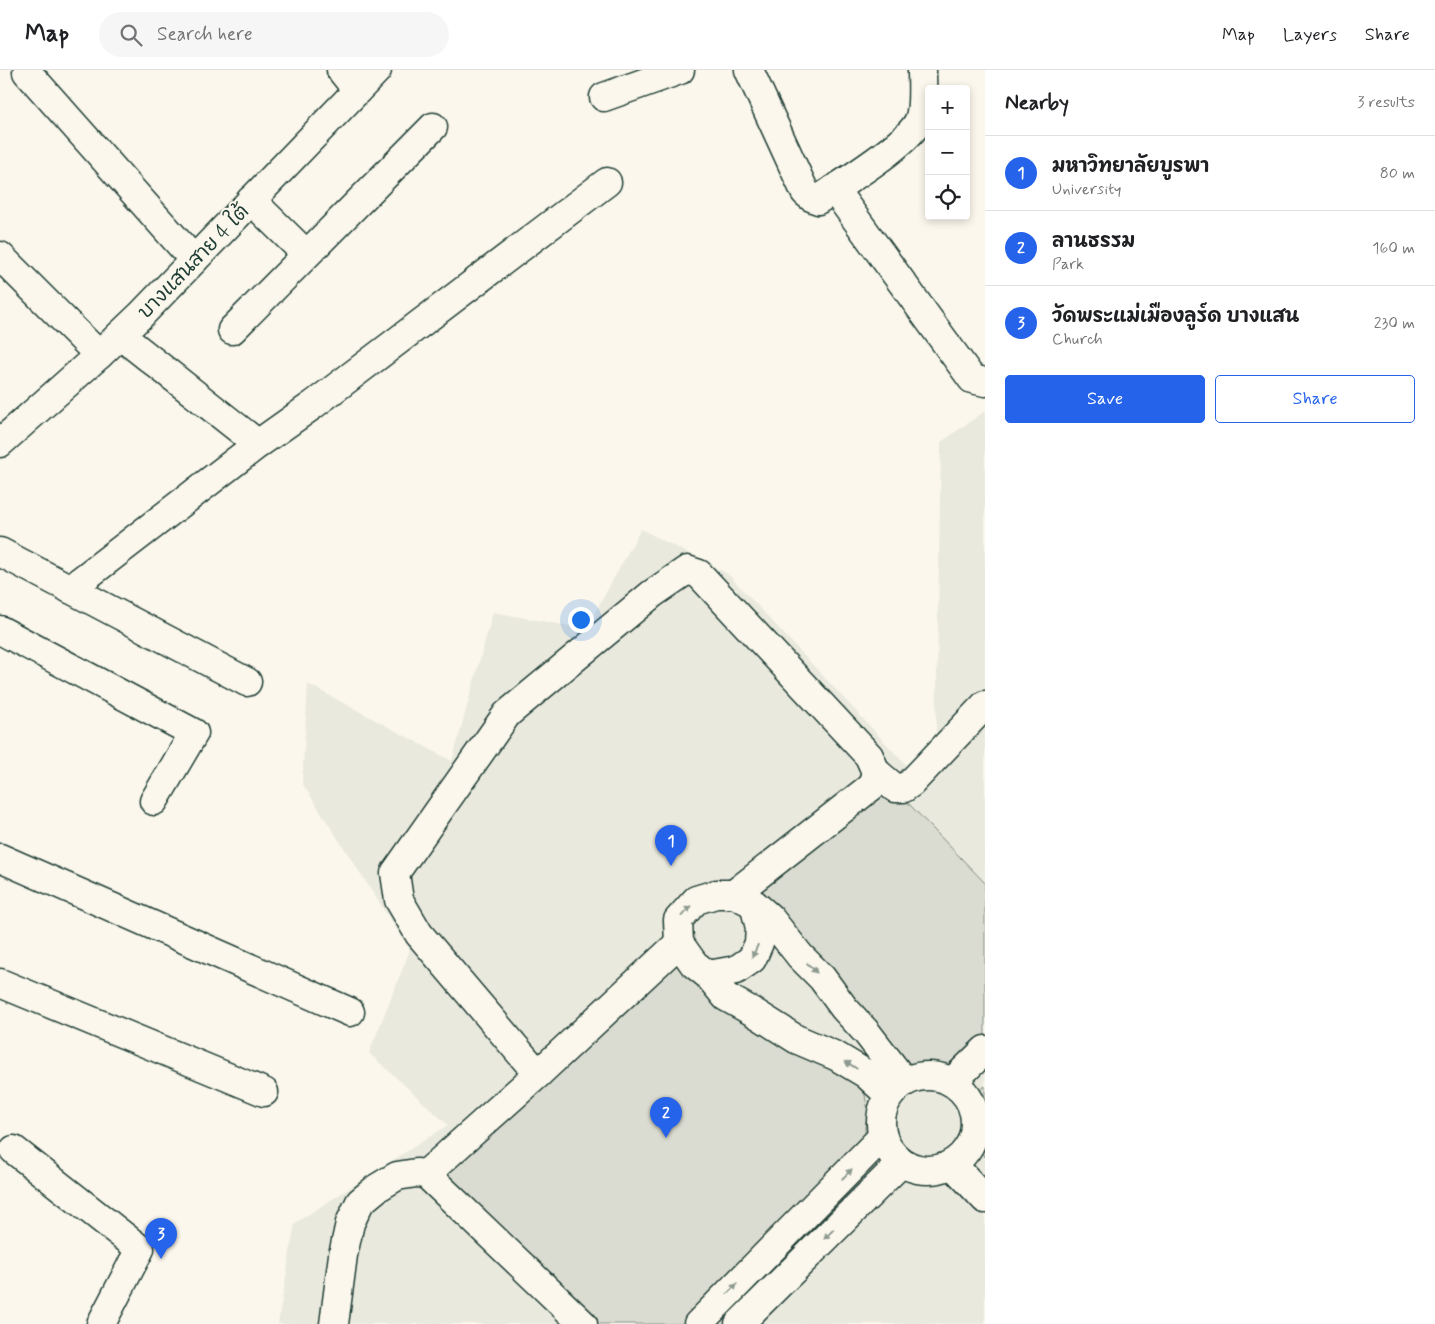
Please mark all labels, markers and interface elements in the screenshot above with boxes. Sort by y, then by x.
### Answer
search box [99,12,449,57]
text: Map [25,19,69,50]
icon: search [117,21,145,49]
text: Search here [157,22,253,47]
text: Map [1222,23,1255,47]
text: Layers [1283,23,1337,47]
text: Share [1365,23,1410,47]
map controls [925,85,970,220]
button: + [925,85,970,130]
text: Nearby [1005,89,1069,117]
text: 3 results [1357,92,1415,113]
button: − [925,130,970,175]
text: มหาวิทยาลัยบูรพา [1052,154,1209,179]
text: 1 [1017,163,1025,184]
text: 80 m [1380,163,1415,184]
button: locate [925,175,970,220]
text: University [1052,179,1122,200]
street label: บางแสนสาย 4 ใต้ [132,198,256,325]
text: ลานธรรม [1052,229,1135,254]
text: 2 [1017,238,1025,259]
text: 160 m [1372,238,1415,259]
text: Park [1052,254,1084,275]
text: วัดพระแม่เมืองลูร์ด บางแสน [1052,304,1299,329]
text: 3 [1017,313,1025,334]
text: 230 m [1374,313,1415,334]
text: Church [1052,329,1103,350]
button: Save [1005,375,1205,423]
button: Share [1215,375,1415,423]
your location [568,607,594,633]
pin: 1 [655,825,687,866]
one-way arrow [681,904,692,917]
one-way arrow [751,944,759,958]
one-way arrow [806,962,818,974]
one-way arrow [844,1060,857,1070]
pin: 2 [650,1097,682,1138]
one-way arrow [840,1168,852,1180]
pin: 3 [145,1218,177,1259]
one-way arrow [824,1228,836,1240]
one-way arrow [726,1284,738,1296]

